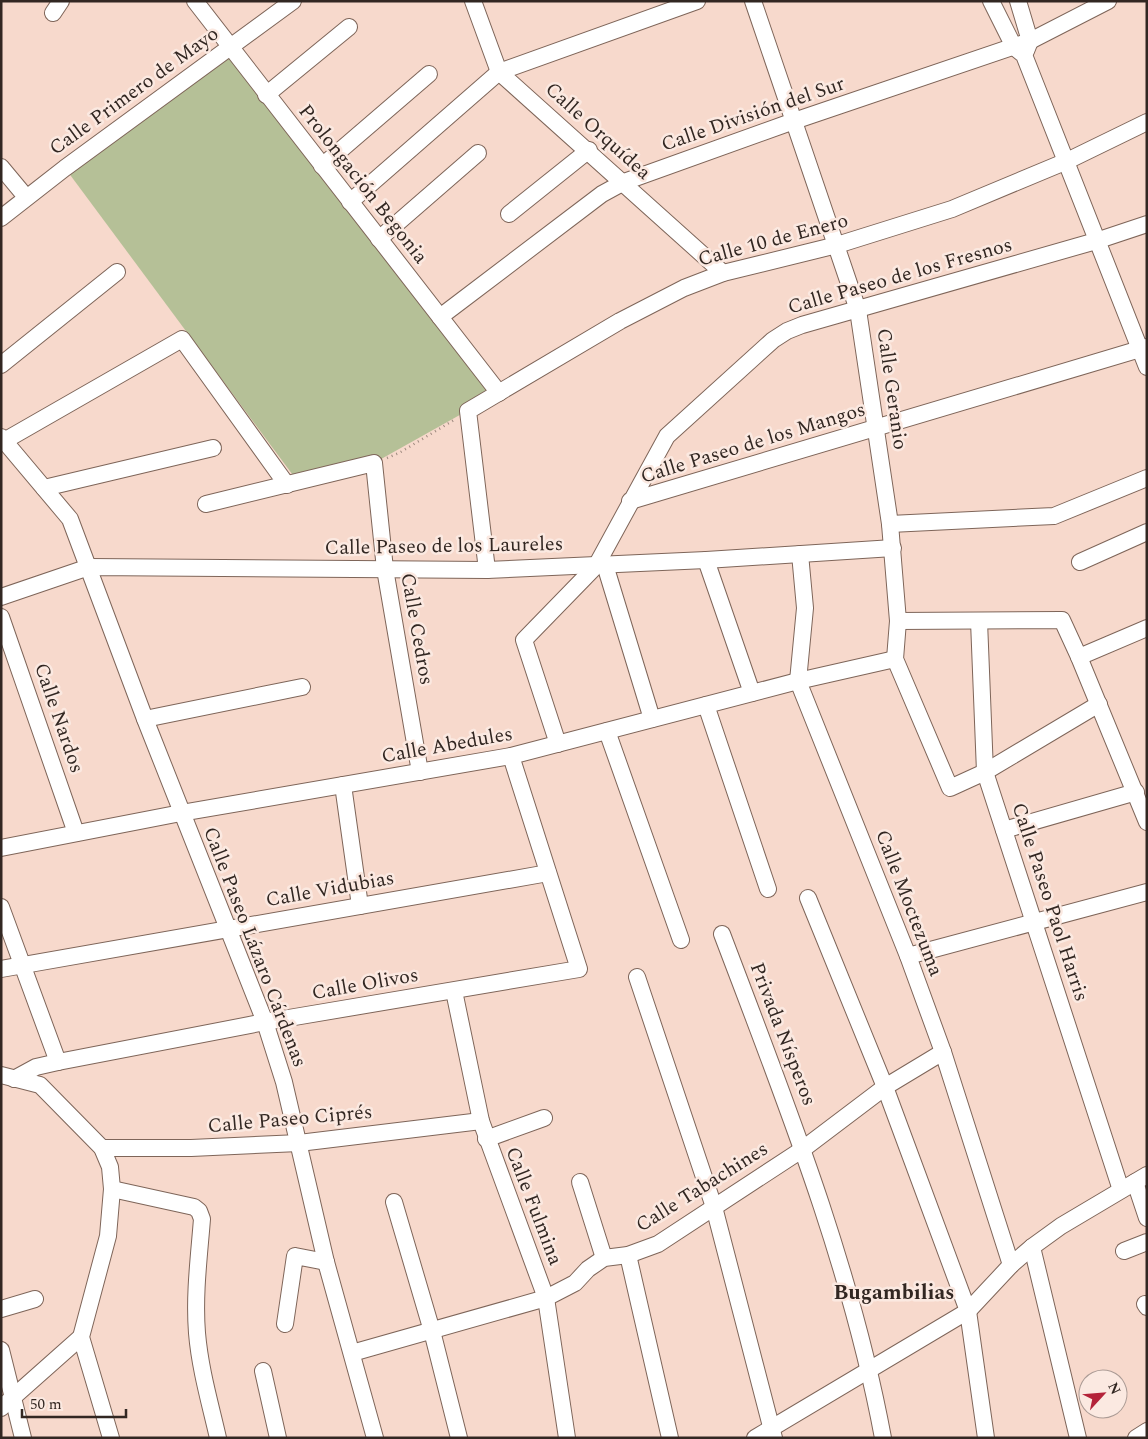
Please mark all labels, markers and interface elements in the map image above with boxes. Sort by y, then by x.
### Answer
street label: Calle Primero de Mayo [43,19,225,163]
street label: Calle División del Sur [657,69,849,159]
street label: Calle Orquídea [538,75,658,187]
street label: Prolongación Begonia [291,98,435,270]
street label: Calle 10 de Enero [694,206,852,274]
street label: Calle Paseo de los Fresnos [784,230,1016,322]
street label: Calle Geranio [869,326,915,452]
street label: Calle Paseo de los Mangos [637,394,869,492]
street label: Calle Paseo de los Laureles [324,529,564,563]
street label: Calle Cedros [392,571,442,687]
street label: Calle Nardos [26,659,92,777]
street label: Calle Abedules [379,719,515,771]
street label: Calle Paseo Paol Harris [1004,799,1096,1005]
street label: Calle Paseo Lázaro Cárdenas [195,822,315,1072]
street label: Calle Moctezuma [867,825,951,981]
street label: Calle Vidubias [263,863,397,915]
street label: Privada Nísperos [742,958,824,1110]
street label: Calle Olivos [309,960,421,1008]
street label: Calle Paseo Ciprés [206,1097,374,1141]
street label: Calle Tabachines [630,1134,774,1240]
street label: Calle Fulmina [498,1143,570,1270]
district label: Bugambilias [833,1277,955,1309]
north arrow [1078,1369,1128,1419]
text: N [1102,1379,1126,1398]
scale bar [22,1386,126,1418]
text: 50 m [30,1393,62,1416]

